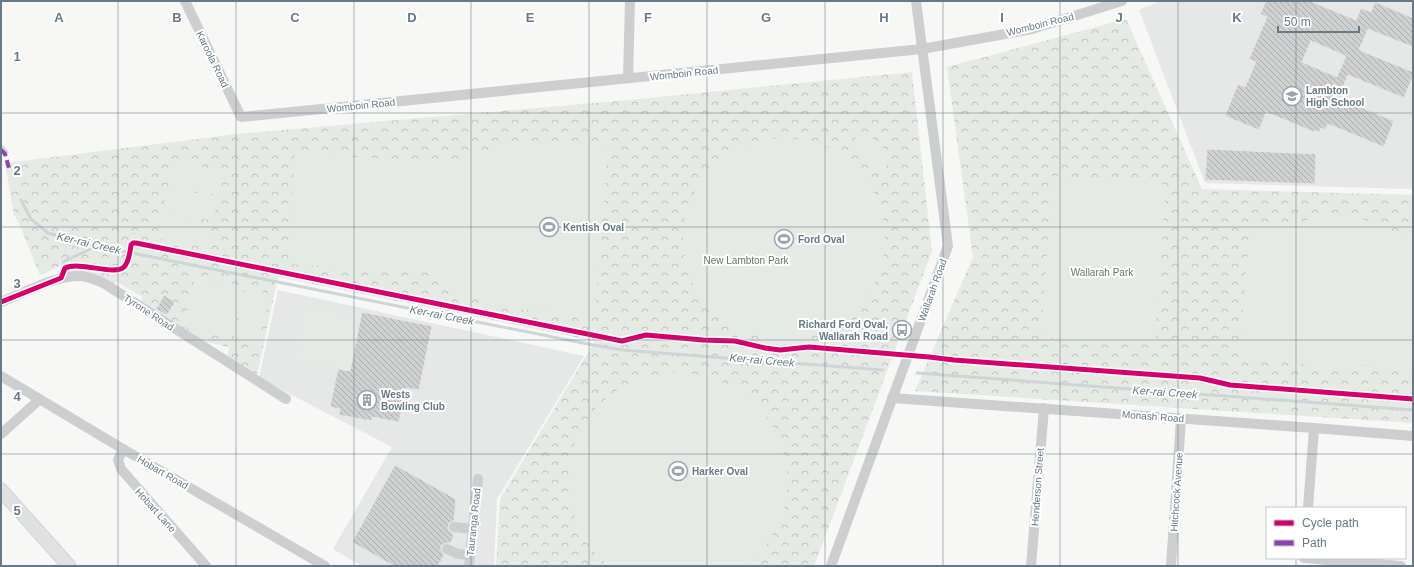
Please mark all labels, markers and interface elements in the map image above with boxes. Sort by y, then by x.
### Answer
scale bar [1278,8,1359,34]
text: A [54,10,64,25]
text: B [172,10,182,25]
text: C [290,10,300,25]
text: D [407,10,417,25]
text: E [526,10,535,25]
text: F [644,10,652,25]
text: G [761,10,771,25]
text: H [879,10,889,25]
text: I [1000,10,1004,25]
text: J [1115,10,1123,25]
text: K [1232,10,1242,25]
street label: Womboin Road [1005,11,1075,38]
text: 50 m [1284,15,1311,29]
street label: Karoola Road [194,29,231,89]
text: 1 [13,49,21,64]
street label: Womboin Road [649,64,719,83]
school or university icon: Lambton High School [1281,85,1303,107]
place label: Lambton High School [1306,85,1365,108]
street label: Womboin Road [326,96,396,115]
text: 2 [13,163,21,178]
sports icon: Kentish Oval [538,216,560,238]
place label: Kentish Oval [563,222,624,233]
sports icon: Ford Oval [773,228,795,250]
water label: Ker-rai Creek [56,230,123,256]
place label: Ford Oval [798,234,845,245]
park label: New Lambton Park [703,255,790,266]
street label: Wallarah Road [916,257,949,323]
park label: Wallarah Park [1071,267,1134,278]
text: 3 [13,276,21,291]
street label: Tyrone Road [122,292,176,333]
water label: Ker-rai Creek [409,303,476,327]
place label: Richard Ford Oval, Wallarah Road [799,319,888,342]
bus stop icon: Richard Ford Oval, Wallarah Road [891,319,913,341]
water label: Ker-rai Creek [729,351,795,369]
water label: Ker-rai Creek [1132,384,1198,400]
text: 4 [13,389,21,404]
building icon: Wests Bowling Club [356,389,378,411]
place label: Wests Bowling Club [381,389,445,412]
street label: Monash Road [1122,409,1184,424]
street label: Henderson Street [1029,447,1046,527]
street label: Hitchcock Avenue [1168,452,1185,532]
street label: Hobart Road [135,453,190,491]
sports icon: Harker Oval [667,460,689,482]
place label: Harker Oval [692,466,748,477]
street label: Hobart Lane [133,486,178,535]
street label: Tauranga Road [464,487,483,557]
text: 5 [13,503,21,518]
legend [1266,507,1406,559]
text: Cycle path [1302,516,1359,530]
text: Path [1302,536,1327,550]

